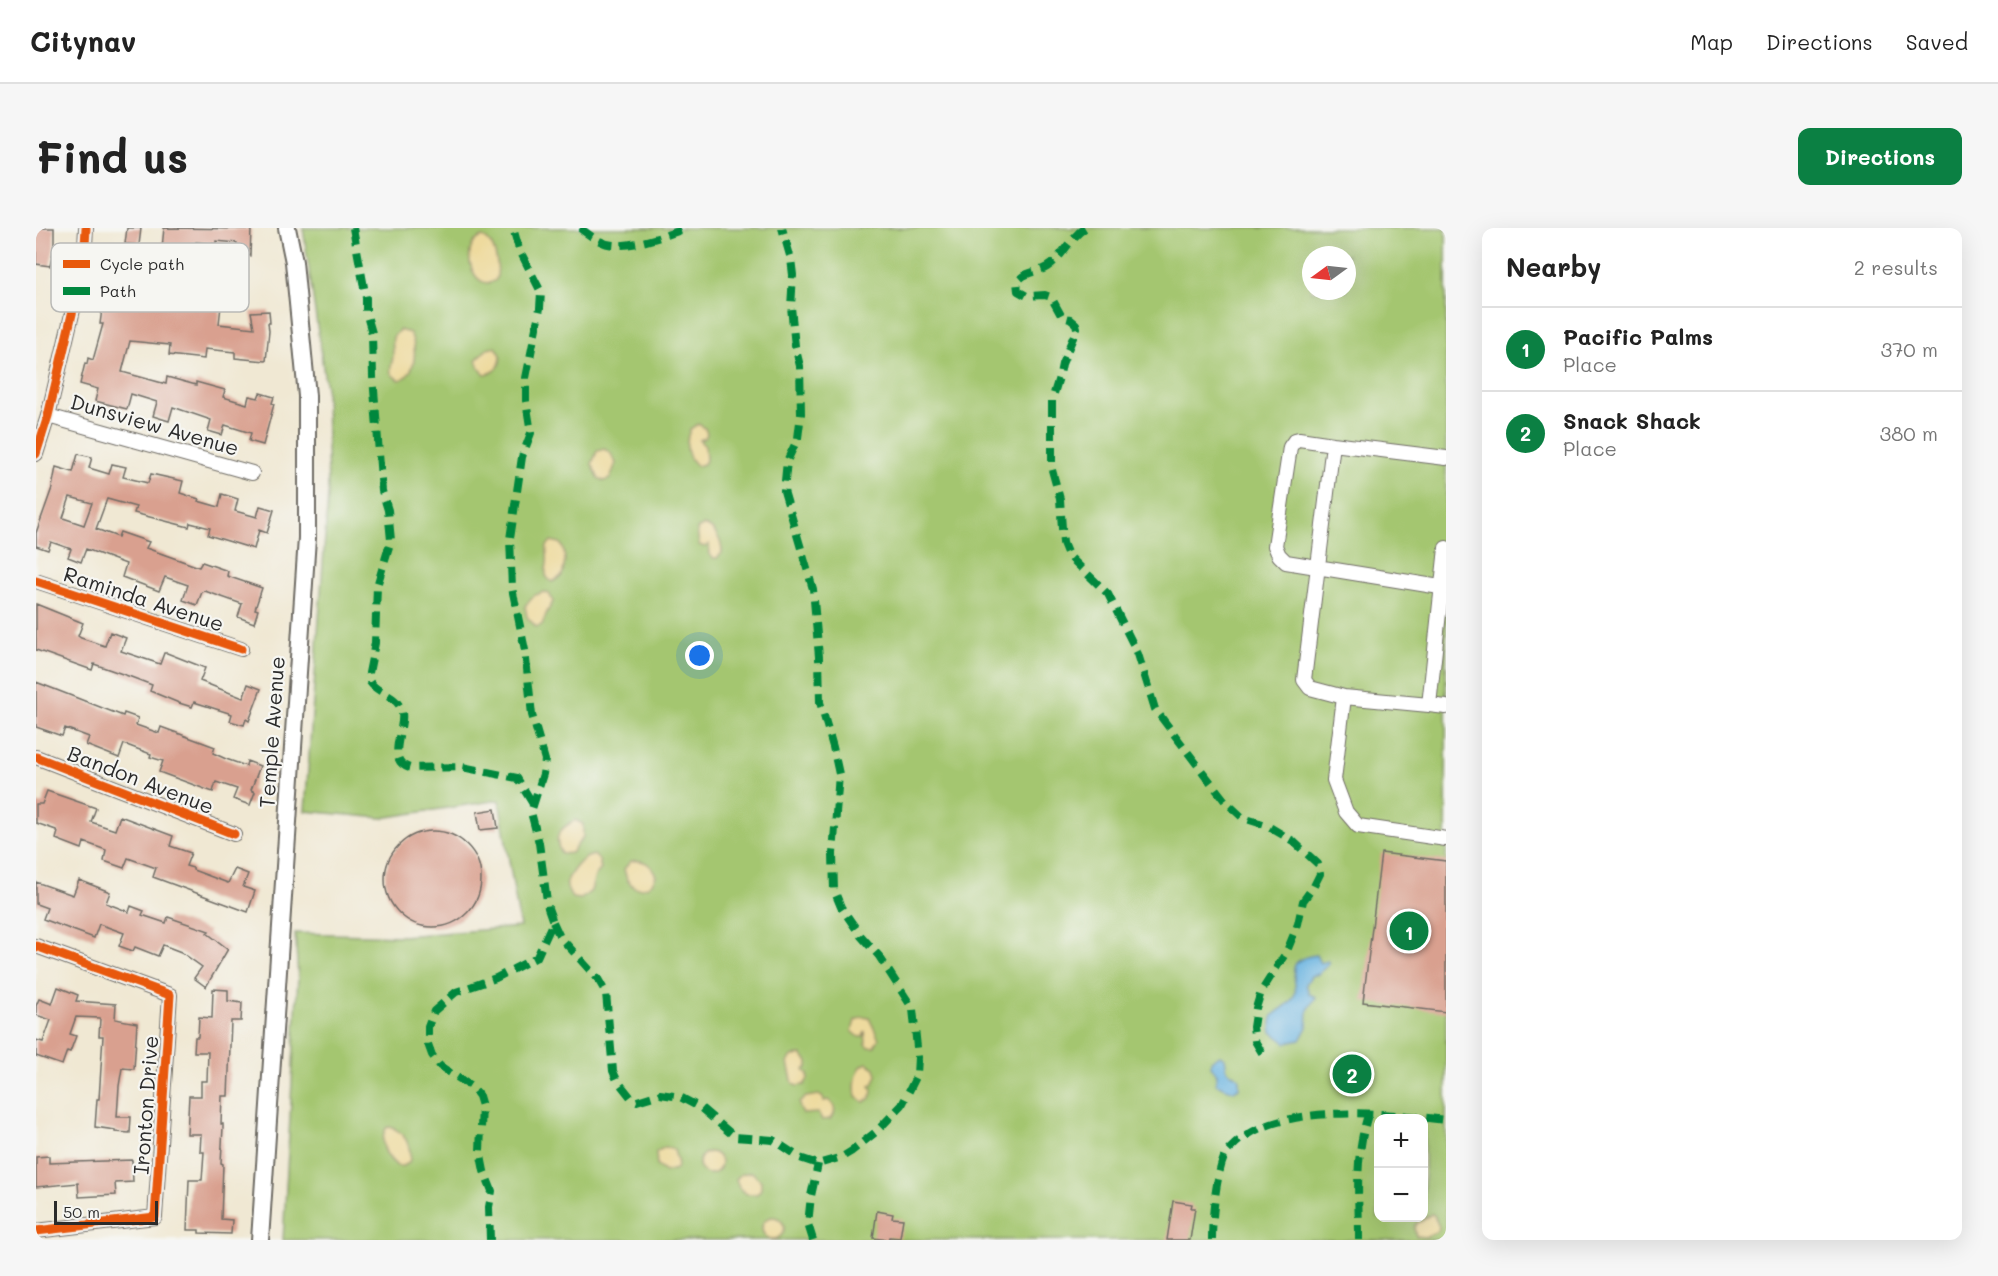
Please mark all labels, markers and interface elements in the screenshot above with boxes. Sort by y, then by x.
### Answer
text: Citynav [30,23,136,59]
text: Map [1690,28,1733,55]
text: Directions [1766,28,1873,55]
text: Saved [1906,28,1968,55]
button: Directions [1798,128,1962,185]
text: Find us [36,129,188,184]
legend [51,243,249,312]
north arrow [1302,246,1356,300]
text: Nearby [1506,250,1601,284]
text: Cycle path [100,253,184,274]
text: 2 results [1854,254,1938,280]
text: Path [100,280,136,301]
text: Pacific Palms [1563,322,1713,351]
text: 1 [1521,336,1530,362]
text: 370 m [1880,336,1938,362]
text: Place [1563,351,1617,377]
street label: Dunsview Avenue [68,387,242,461]
text: Snack Shack [1563,406,1701,435]
text: 2 [1520,420,1531,446]
text: 380 m [1880,420,1938,446]
text: Place [1563,435,1617,461]
street label: Raminda Avenue [60,559,228,637]
your location [685,641,714,670]
street label: Temple Avenue [252,655,290,809]
street label: Bandon Avenue [64,739,218,819]
pin: 1 [1390,908,1428,954]
street label: Ironton Drive [127,1035,163,1175]
pin: 2 [1332,1052,1372,1096]
map controls [1374,1114,1428,1222]
button: + [1374,1114,1428,1168]
button: − [1374,1168,1428,1222]
scale bar [54,1198,158,1226]
text: 50 m [63,1201,100,1222]

